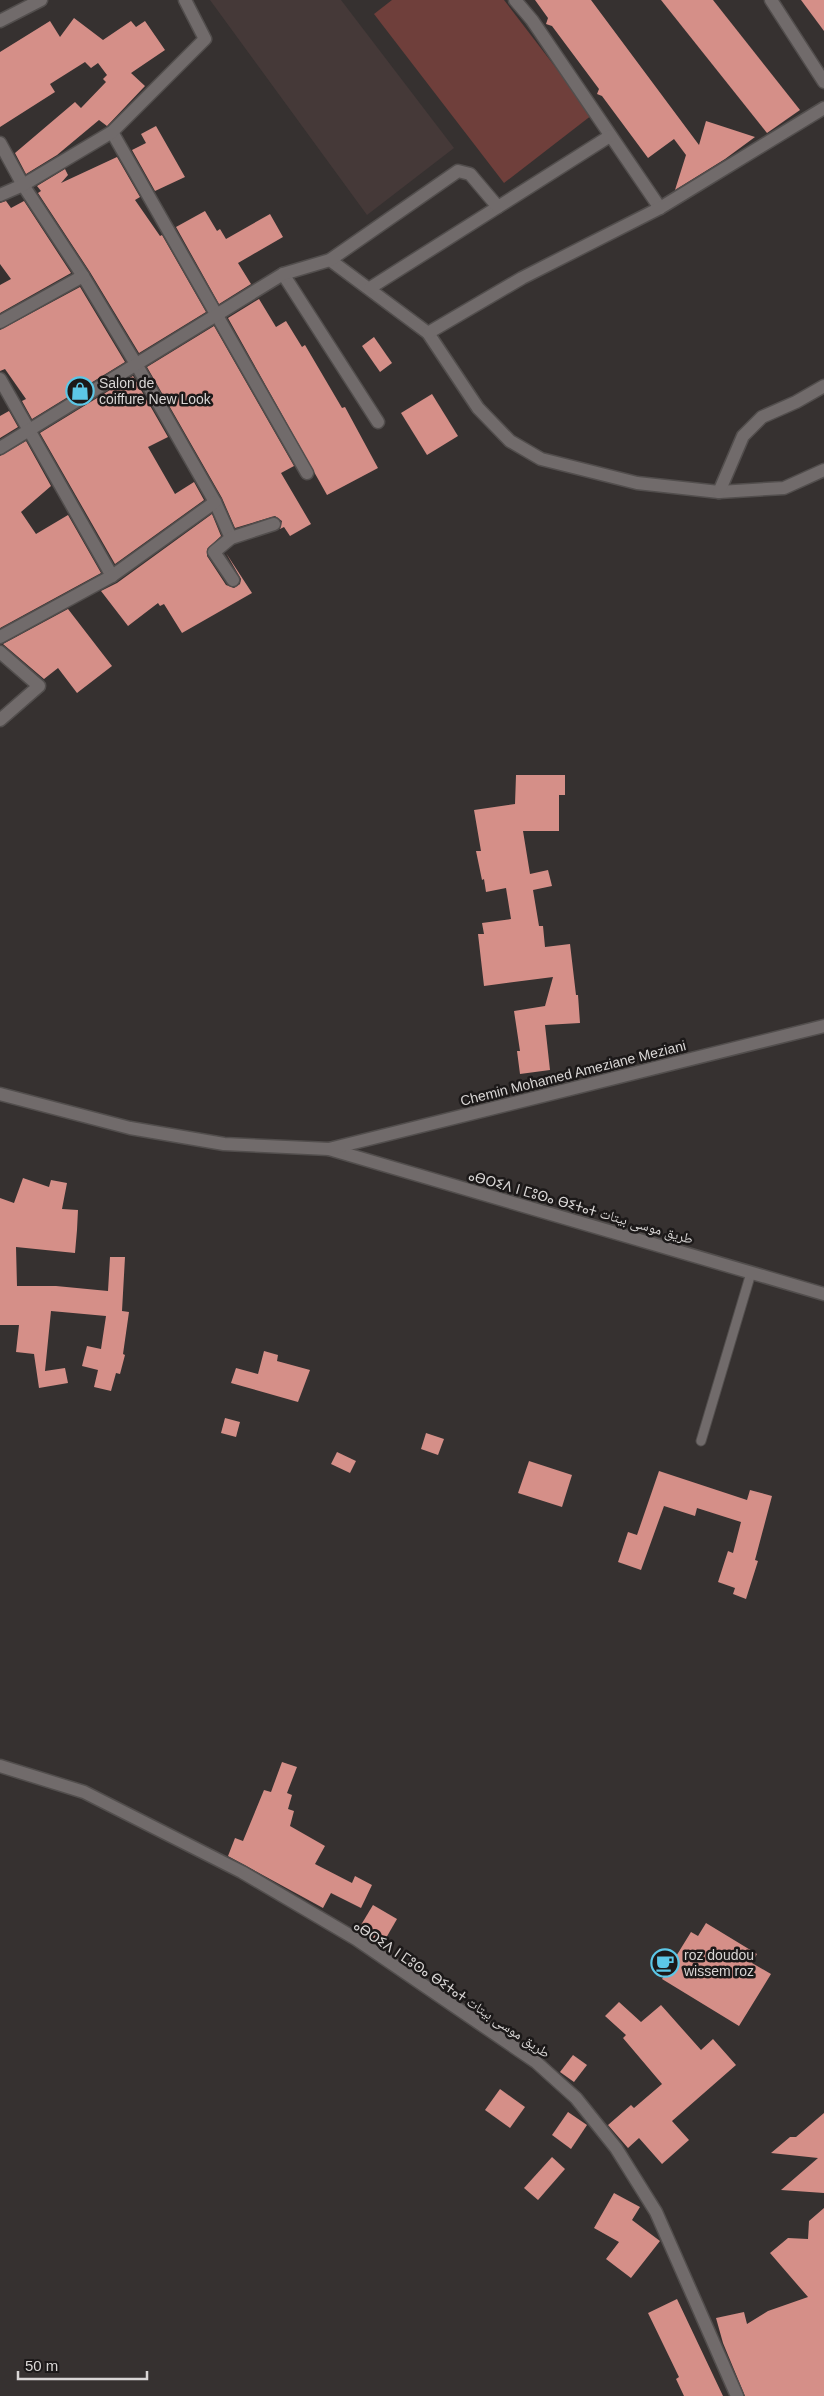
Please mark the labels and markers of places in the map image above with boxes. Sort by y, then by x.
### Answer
place label: Salon de coiffure New Look [99,375,212,407]
shop icon: Salon de coiffure New Look [65,376,95,406]
place label: roz doudou wissem roz [683,1947,754,1979]
cafe icon: roz doudou wissem roz [650,1948,680,1978]

